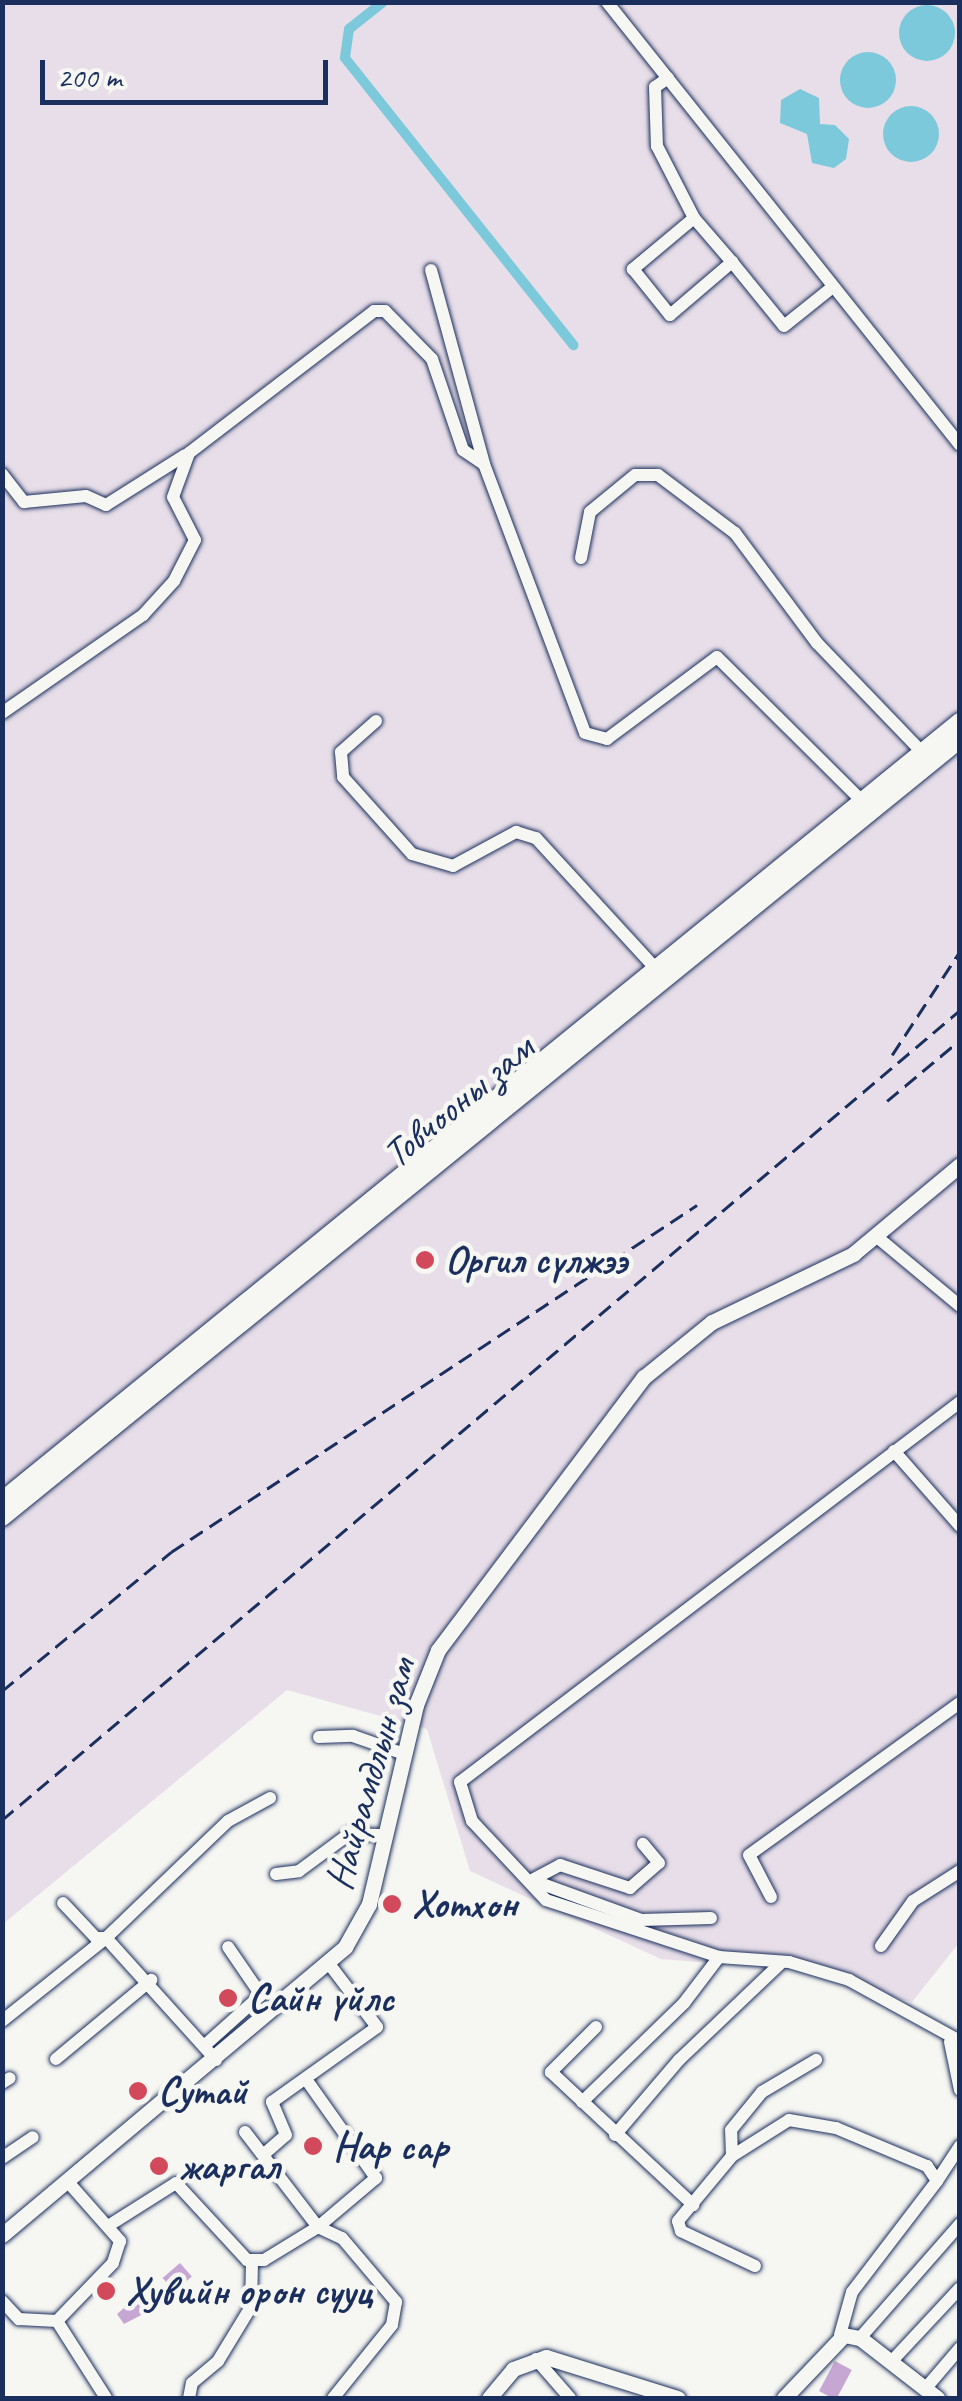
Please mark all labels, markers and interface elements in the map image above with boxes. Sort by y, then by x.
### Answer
scale bar [45,40,332,102]
text: 200 m [57,58,122,96]
street label: Товчооны зам [373,1024,543,1178]
place label: Оргил сүлжээ [445,1236,627,1284]
marker: Оргил сүлжээ [414,1249,436,1271]
street label: Найрамдлын зам [314,1653,426,1895]
place label: Хотхон [412,1880,517,1928]
marker: Хотхон [381,1893,403,1915]
place label: Сайн үйлс [248,1974,394,2022]
marker: Сайн үйлс [217,1987,239,2009]
place label: Сутай [158,2067,247,2115]
marker: Сутай [127,2080,149,2102]
place label: Нар сар [333,2122,448,2170]
marker: Нар сар [302,2135,324,2157]
place label: жаргал [179,2142,279,2190]
marker: жаргал [148,2155,170,2177]
place label: Хувийн орон сууц [126,2267,371,2315]
marker: Хувийн орон сууц [95,2280,117,2302]

